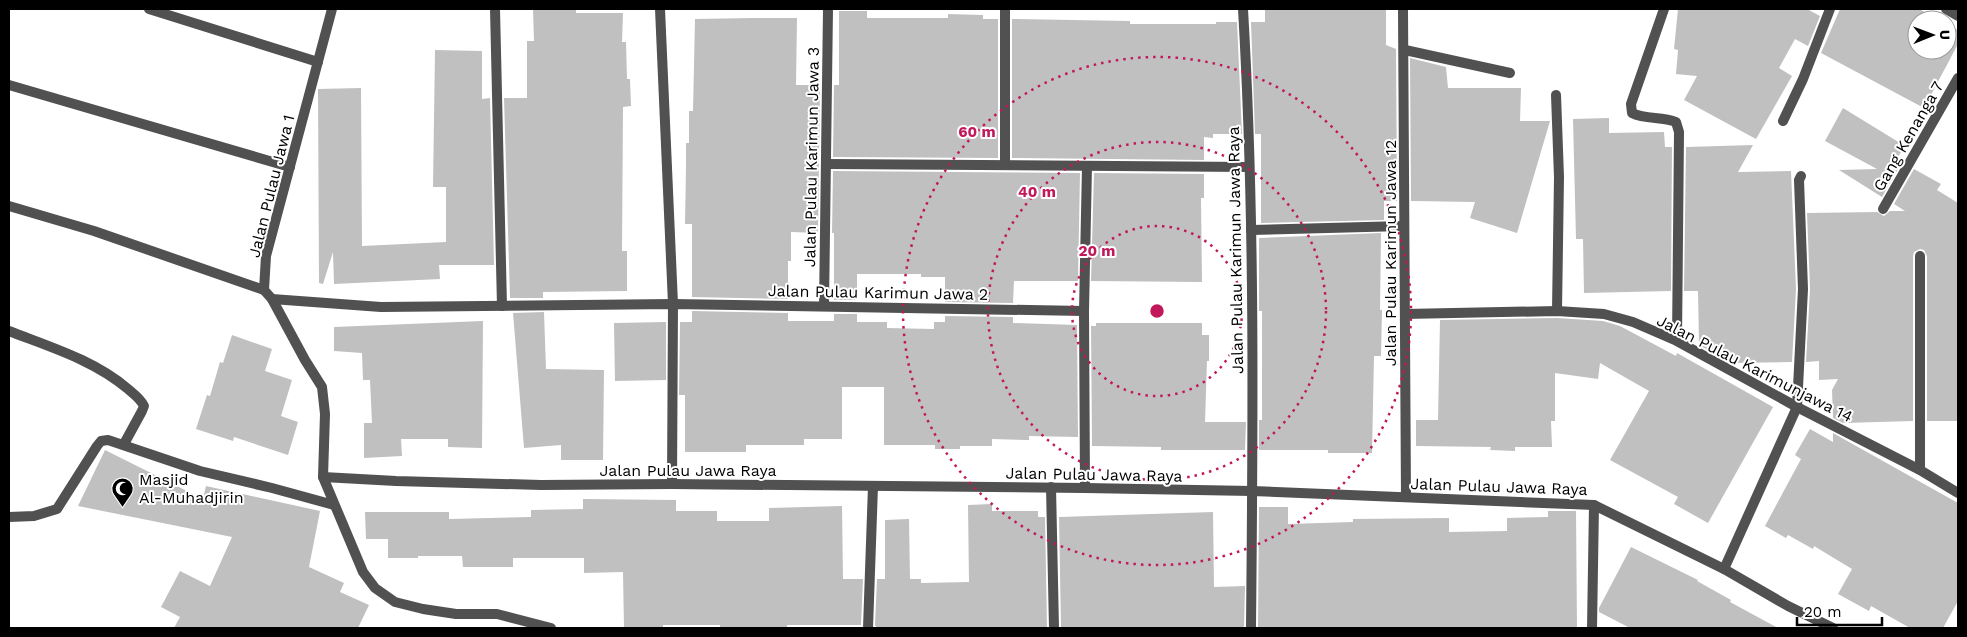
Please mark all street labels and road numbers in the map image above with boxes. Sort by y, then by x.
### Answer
street label: Jalan Pulau Karimun Jawa 3 [800,47,823,267]
street label: Gang Kenanga 7 [1869,78,1948,194]
street label: Jalan Pulau Jawa 1 [245,113,298,260]
street label: Jalan Pulau Karimun Jawa Raya [1224,126,1247,374]
street label: Jalan Pulau Karimun Jawa 12 [1381,140,1400,366]
street label: Jalan Pulau Karimun Jawa 2 [768,281,988,304]
street label: Jalan Pulau Karimunjawa 14 [1654,311,1856,426]
street label: Jalan Pulau Jawa Raya [600,461,777,480]
street label: Jalan Pulau Jawa Raya [1005,463,1183,486]
street label: Jalan Pulau Jawa Raya [1410,474,1588,499]

